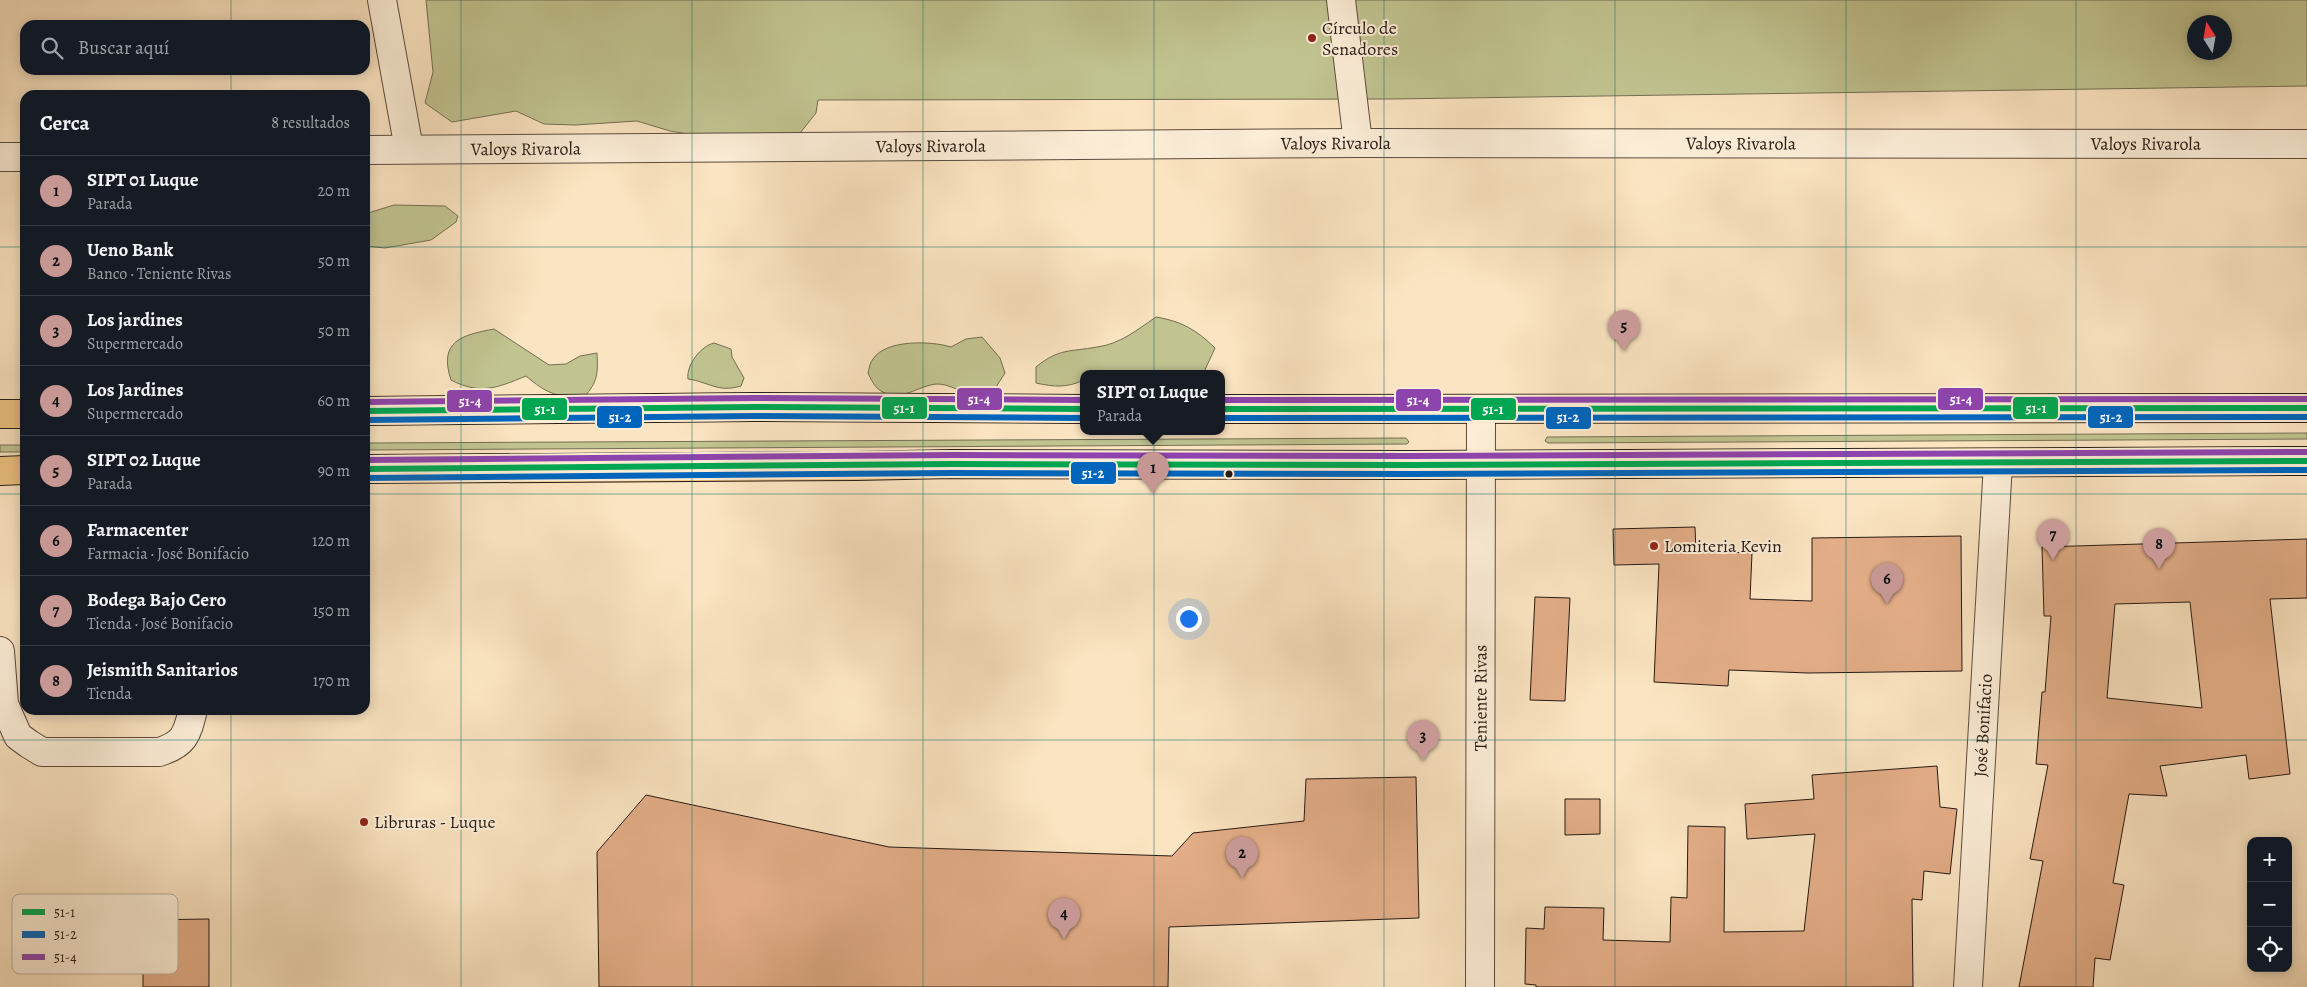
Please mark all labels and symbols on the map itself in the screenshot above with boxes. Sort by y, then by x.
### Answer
north arrow [2187,15,2232,60]
place label: Círculo de Senadores [1322,16,1398,61]
marker: Círculo de Senadores [1306,32,1318,44]
street label: Valoys Rivarola [1280,131,1392,156]
street label: Valoys Rivarola [1685,131,1797,155]
street label: Valoys Rivarola [2090,132,2202,156]
street label: Valoys Rivarola [875,134,987,158]
street label: Valoys Rivarola [470,136,582,161]
pin: 5 [1608,310,1640,351]
line badge: 51-4 [956,387,1003,411]
line badge: 51-4 [1937,387,1984,411]
line badge: 51-4 [1395,388,1442,412]
line badge: 51-4 [446,389,493,413]
text: 51-4 [968,390,991,409]
text: 51-4 [1950,390,1973,409]
text: 51-4 [1407,391,1430,410]
text: 51-4 [459,392,482,411]
line badge: 51-1 [881,396,928,420]
line badge: 51-1 [2012,396,2059,420]
line badge: 51-1 [521,397,568,421]
line badge: 51-1 [1470,397,1517,421]
text: 51-1 [894,399,914,418]
text: 51-1 [2026,399,2046,418]
text: 51-1 [535,400,555,419]
text: 51-1 [1483,400,1503,419]
line badge: 51-2 [596,405,643,429]
line badge: 51-2 [2087,405,2134,429]
line badge: 51-2 [1545,406,1592,430]
text: 51-2 [609,408,632,427]
text: 51-2 [1557,408,1580,427]
text: 51-2 [2100,408,2123,427]
pin: 1 [1137,452,1169,493]
line badge: 51-2 [1070,461,1117,485]
text: 51-2 [1082,464,1105,483]
unlabelled marker [1224,469,1234,479]
pin: 7 [2037,519,2069,560]
pin: 8 [2143,528,2175,569]
place label: Lomiteria Kevin [1664,534,1782,558]
marker: Lomiteria Kevin [1648,540,1660,552]
pin: 6 [1871,563,1903,604]
your location [1176,606,1202,632]
street label: Teniente Rivas [1468,645,1493,751]
street label: José Bonifacio [1968,673,1998,778]
pin: 3 [1407,720,1439,761]
place label: Libruras - Luque [374,810,496,834]
marker: Libruras - Luque [358,816,370,828]
pin: 2 [1226,837,1258,878]
legend [12,894,178,974]
pin: 4 [1048,898,1080,939]
text: 51-1 [54,903,75,922]
text: 51-2 [54,925,77,944]
text: 51-4 [54,948,76,967]

